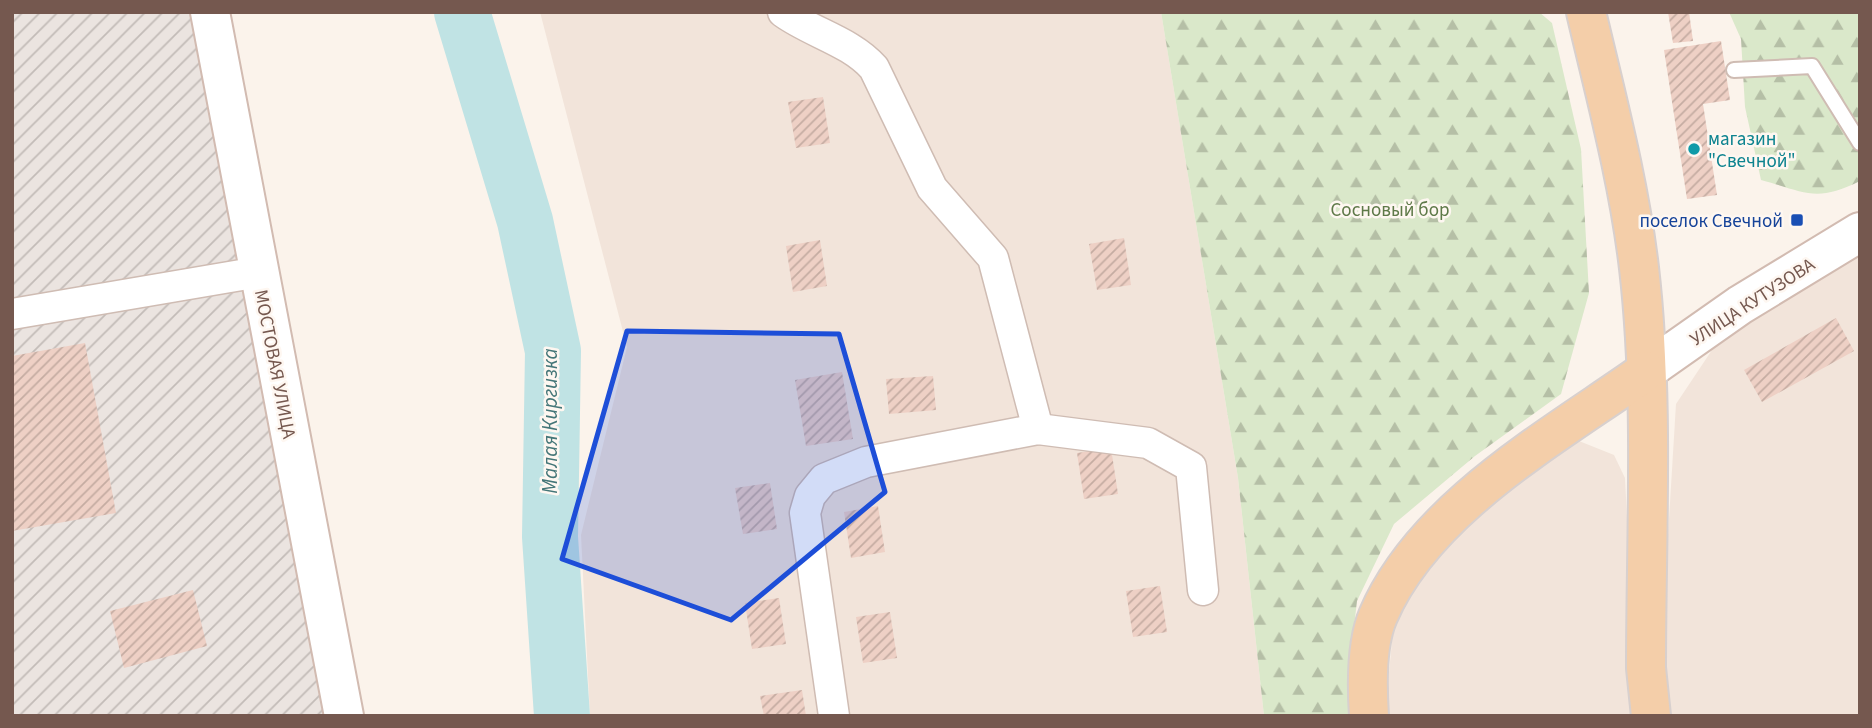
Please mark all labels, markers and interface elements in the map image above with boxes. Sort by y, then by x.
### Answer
place label: магазин "Свечной" [1708,126,1796,175]
marker: магазин "Свечной" [1686,141,1702,157]
park label: Сосновый бор [1331,197,1449,224]
place label: поселок Свечной [1640,208,1783,235]
marker: поселок Свечной [1789,212,1805,228]
street label: УЛИЦА КУТУЗОВА [1685,251,1821,353]
street label: МОСТОВАЯ УЛИЦА [247,287,302,442]
water label: Малая Киргизка [535,348,565,494]

